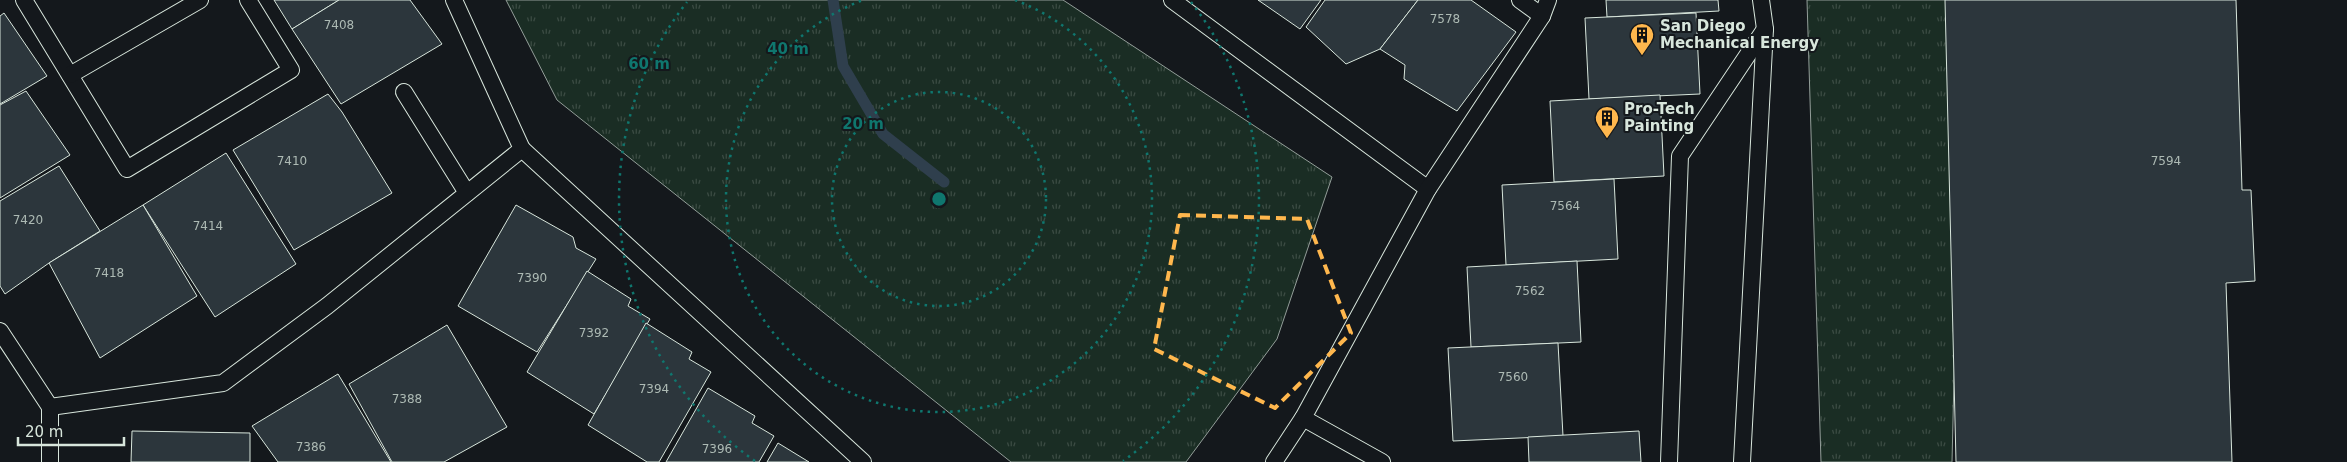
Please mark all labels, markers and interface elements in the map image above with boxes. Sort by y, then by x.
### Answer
house number: 7578 [1430,12,1460,26]
place label: San Diego Mechanical Energy [1660,17,1819,52]
house number: 7408 [324,18,354,32]
building icon: San Diego Mechanical Energy [1629,22,1655,56]
text: 40 m [767,40,809,58]
text: 60 m [628,55,670,73]
place label: Pro-Tech Painting [1624,100,1695,135]
building icon: Pro-Tech Painting [1594,105,1620,139]
text: 20 m [842,115,884,133]
house number: 7410 [277,154,307,168]
house number: 7594 [2151,154,2181,168]
centre of rings [930,190,948,208]
house number: 7564 [1550,199,1580,213]
house number: 7420 [13,213,43,227]
house number: 7414 [193,219,223,233]
house number: 7418 [94,266,124,280]
house number: 7390 [517,271,547,285]
house number: 7562 [1515,284,1545,298]
house number: 7392 [579,326,609,340]
house number: 7560 [1498,370,1528,384]
house number: 7394 [639,382,669,396]
house number: 7388 [392,392,422,406]
scale bar [18,414,124,446]
text: 20 m [25,423,63,441]
house number: 7386 [296,440,326,454]
house number: 7396 [702,442,732,456]

